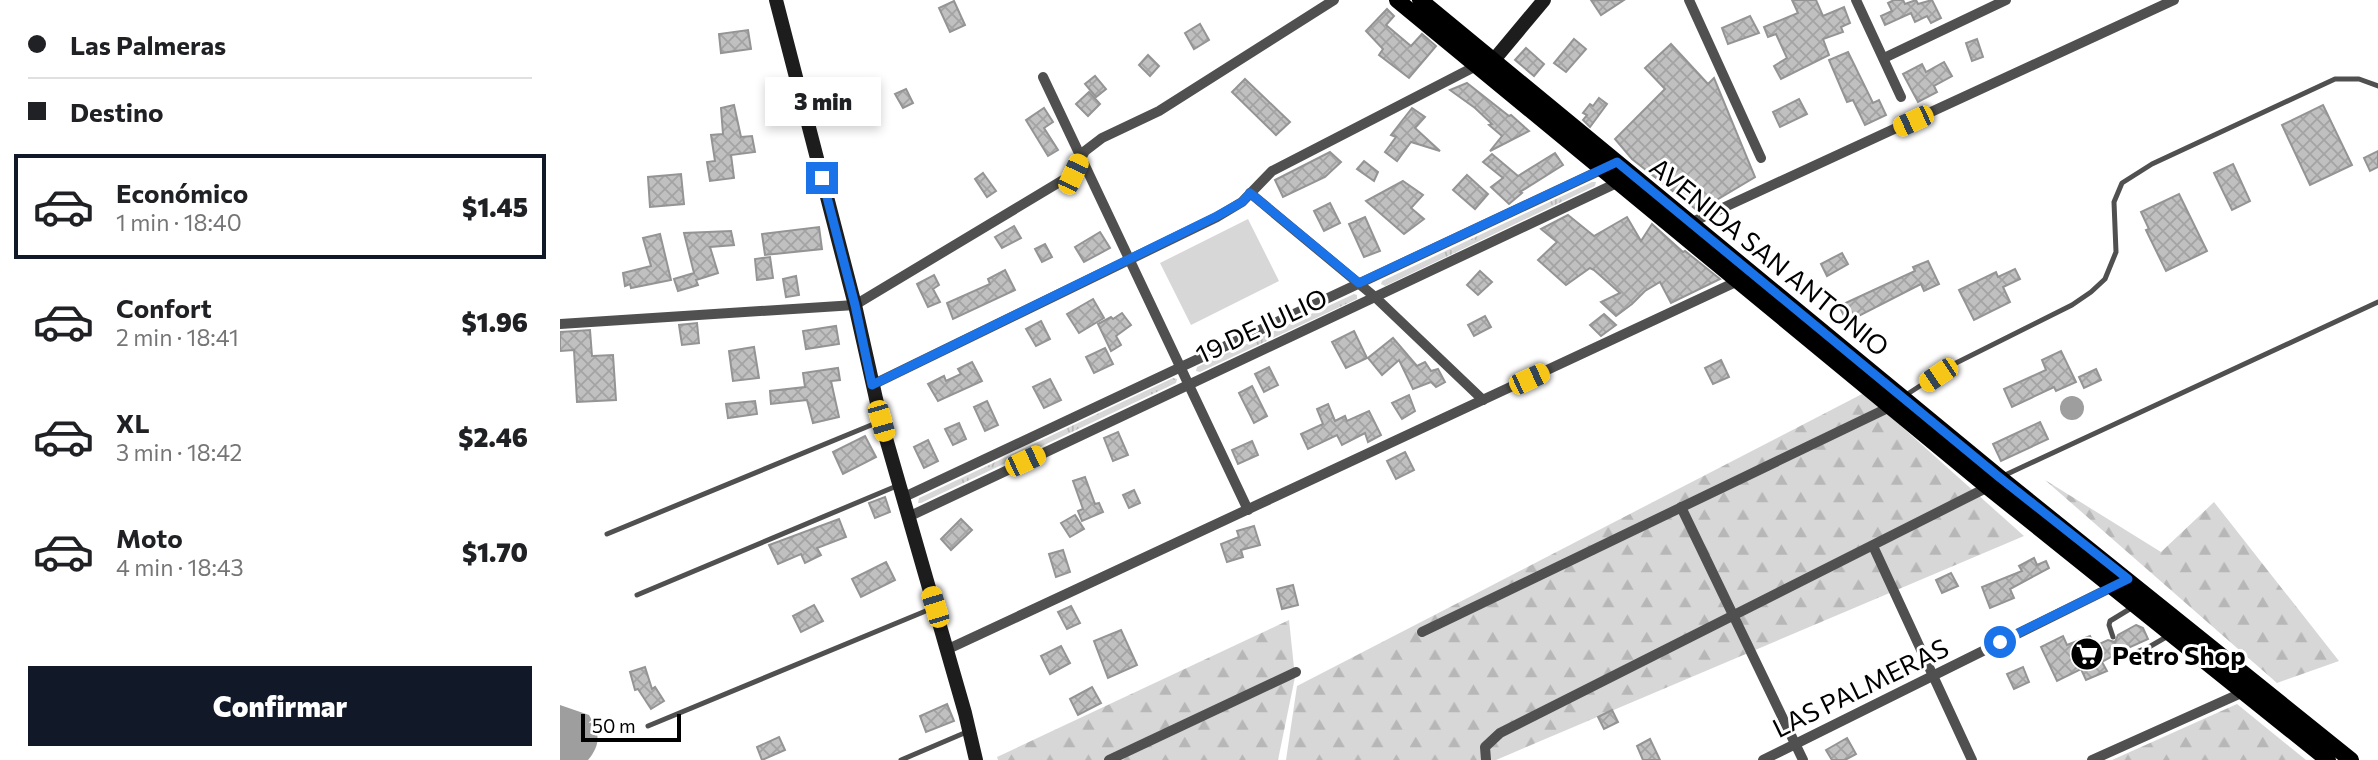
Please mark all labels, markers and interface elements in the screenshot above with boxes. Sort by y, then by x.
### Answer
text: Las Palmeras [70,29,226,60]
callout: 3 min [764,76,880,125]
text: 3 min [794,87,852,115]
text: Destino [70,96,164,127]
car [1890,103,1937,139]
street label: AVENIDA SAN ANTONIO [1644,150,1896,362]
car [1055,151,1092,197]
route end [806,162,838,194]
icon: car [32,175,95,238]
text: Económico [116,177,248,208]
text: $1.45 [462,191,528,222]
text: 1 min · 18:40 [116,208,242,236]
street label: 19 DE JULIO [1190,281,1332,369]
icon: car [32,290,95,353]
text: Confort [116,292,212,323]
text: $1.96 [461,306,528,337]
text: 2 min · 18:41 [116,323,239,351]
car [1915,355,1962,395]
car [1506,361,1553,397]
car [866,398,897,444]
icon: car [32,405,95,468]
text: XL [116,407,150,438]
text: $2.46 [458,421,528,452]
text: 3 min · 18:42 [116,438,242,466]
car [1002,443,1049,479]
icon: car [32,520,95,583]
text: Moto [116,522,183,553]
text: $1.70 [462,536,528,567]
text: 4 min · 18:43 [116,553,244,581]
car [919,584,952,630]
route start [1984,626,2016,658]
street label: LAS PALMERAS [1767,631,1953,743]
supermarket icon: Petro Shop [2068,635,2106,673]
place label: Petro Shop [2112,639,2246,670]
button: Confirmar [28,666,532,746]
scale bar [581,711,681,743]
text: 50 m [592,714,636,737]

